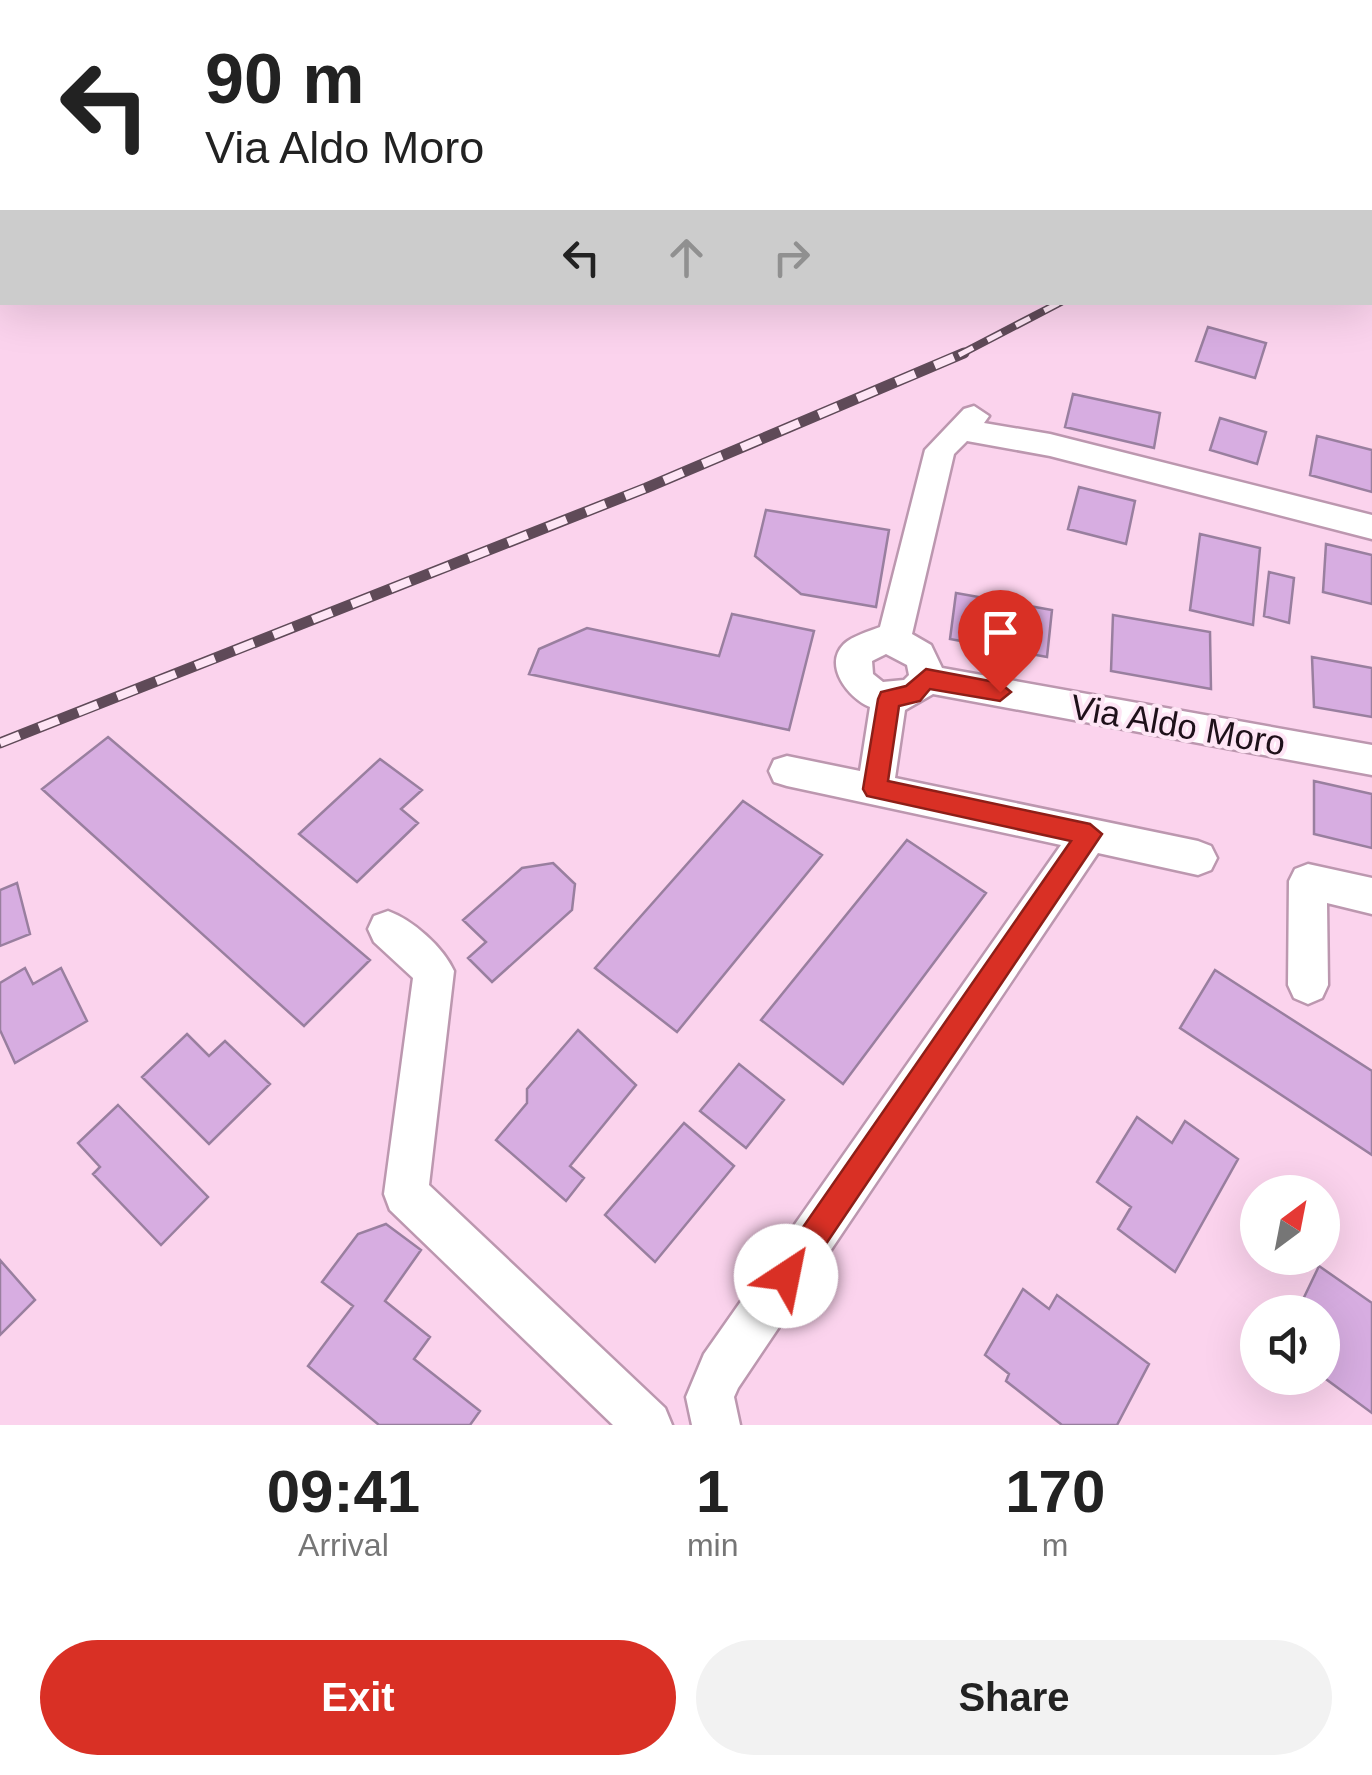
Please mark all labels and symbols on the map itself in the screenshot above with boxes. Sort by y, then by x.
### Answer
pin [958,590,1043,693]
street label: Via Aldo Moro [1068,686,1288,763]
north arrow [1240,1175,1340,1275]
position arrow [734,1224,838,1328]

